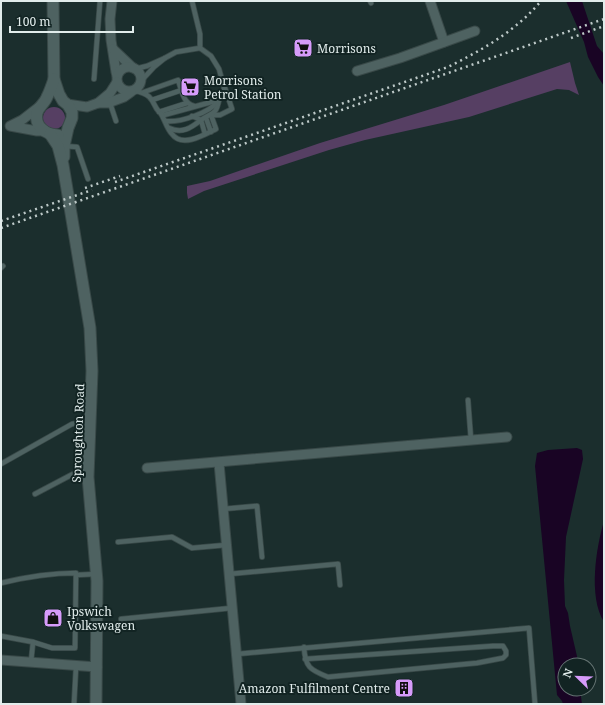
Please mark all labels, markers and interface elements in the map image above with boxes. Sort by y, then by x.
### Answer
scale bar [10,8,133,34]
text: 100 m [16,13,51,30]
supermarket icon: Morrisons [292,37,314,59]
place label: Morrisons [317,40,376,57]
place label: Morrisons Petrol Station [204,72,282,103]
supermarket icon: Morrisons Petrol Station [179,76,201,98]
street label: Sproughton Road [68,383,88,483]
place label: Ipswich Volkswagen [67,603,135,634]
shop icon: Ipswich Volkswagen [42,607,64,629]
north arrow [557,657,597,697]
text: N [559,666,576,680]
building icon: Amazon Fulfilment Centre [393,677,415,699]
place label: Amazon Fulfilment Centre [239,680,390,697]

